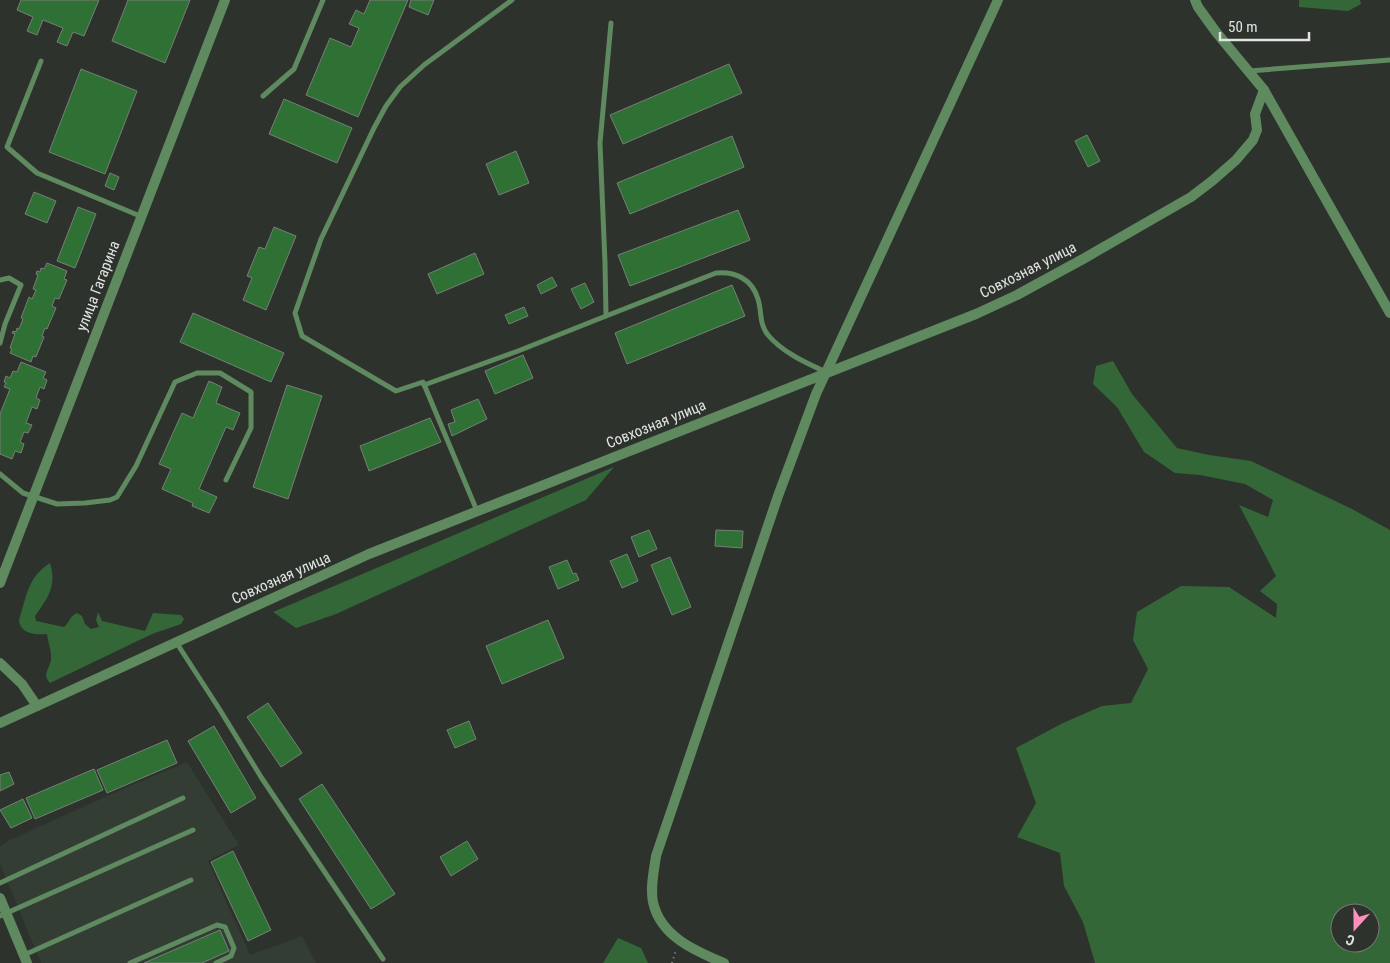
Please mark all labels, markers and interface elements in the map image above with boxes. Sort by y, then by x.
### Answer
scale bar [1220,10,1309,42]
text: 50 m [1228,18,1258,36]
street label: улица Гагарина [73,238,123,334]
street label: Совхозная улица [977,238,1079,302]
street label: Совхозная улица [603,396,709,452]
street label: Совхозная улица [229,548,333,608]
north arrow [1330,903,1380,953]
text: С [1344,931,1357,949]

